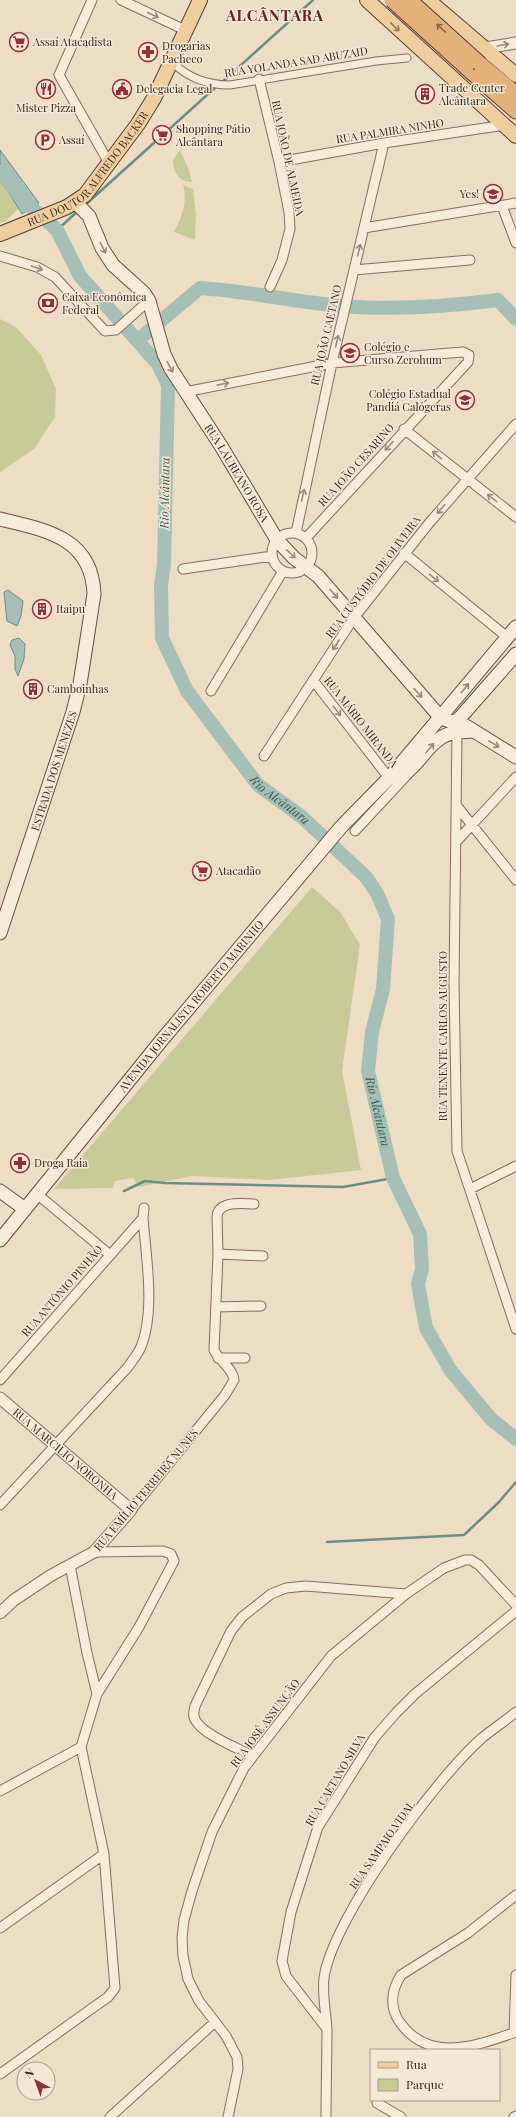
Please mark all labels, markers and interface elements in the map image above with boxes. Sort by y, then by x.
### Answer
district label: ALCÂNTARA [225,5,324,25]
one-way arrow [146,12,158,19]
one-way arrow [390,22,400,32]
one-way arrow [435,24,446,33]
supermarket icon: Assaí Atacadista [8,31,30,53]
place label: Assaí Atacadista [32,34,112,49]
place label: Drogarias Pacheco [162,38,210,66]
pharmacy icon: Drogarias Pacheco [137,41,159,63]
one-way arrow [496,41,509,49]
street label: RUA YOLANDA SAD ABUZAID [223,43,369,80]
restaurant icon: Mister Pizza [35,78,57,100]
public building icon: Delegacia Legal [111,78,133,100]
place label: Trade Center Alcântara [438,80,505,108]
place label: Delegacia Legal [136,81,212,96]
building icon: Trade Center Alcântara [414,83,436,105]
street label: RUA JOÃO DE ALMEIDA [269,99,308,217]
place label: Mister Pizza [16,100,77,115]
street label: RUA DOUTOR ALFREDO BACKER [25,107,152,229]
street label: RUA PALMIRA NINHO [335,115,445,146]
place label: Shopping Pátio Alcântara [175,121,250,149]
supermarket icon: Shopping Pátio Alcântara [151,124,173,146]
parking icon: Assaí [34,129,56,151]
place label: Assaí [58,132,84,147]
school or university icon: Yes! [482,183,504,205]
place label: Yes! [459,186,479,201]
one-way arrow [100,242,108,254]
one-way arrow [355,244,363,257]
one-way arrow [31,264,43,272]
street label: RUA JOÃO CAETANO [307,283,344,387]
place label: Caixa Econômica Federal [62,289,147,317]
bank icon: Caixa Econômica Federal [37,292,59,314]
one-way arrow [334,334,342,347]
place label: Colégio e Curso Zerohum [364,339,442,367]
school or university icon: Colégio e Curso Zerohum [339,342,361,364]
one-way arrow [167,360,174,372]
one-way arrow [217,380,230,388]
place label: Colégio Estadual Pandiá Calógeras [366,386,451,414]
school or university icon: Colégio Estadual Pandiá Calógeras [454,389,476,411]
street label: RUA JOÃO CESARINO [314,420,397,509]
street label: RUA LAUREANO ROSA [202,421,273,525]
one-way arrow [384,441,394,451]
one-way arrow [431,451,442,460]
water label: Rio Alcântara [155,457,173,530]
one-way arrow [299,489,307,502]
one-way arrow [486,494,497,503]
one-way arrow [437,503,446,514]
street label: RUA CUSTÓDIO DE OLIVEIRA [322,513,424,641]
one-way arrow [286,549,296,559]
one-way arrow [429,574,440,583]
one-way arrow [329,589,338,600]
building icon: Itaipu [31,598,53,620]
place label: Itaipu [56,601,86,616]
one-way arrow [332,639,340,650]
street label: RUA MÁRIO MIRANDA [321,673,402,770]
building icon: Camboinhas [22,678,44,700]
place label: Camboinhas [47,681,109,696]
one-way arrow [461,682,470,693]
one-way arrow [414,688,423,698]
one-way arrow [333,705,341,716]
street label: ESTRADA DOS MENEZES [27,709,80,833]
one-way arrow [488,740,500,748]
one-way arrow [426,742,435,753]
water label: Rio Alcântara [246,771,314,827]
supermarket icon: Atacadão [191,860,213,882]
place label: Atacadão [215,863,261,878]
street label: AVENIDA JORNALISTA ROBERTO MARINHO [114,917,267,1096]
street label: RUA TENENTE CARLOS AUGUSTO [435,951,450,1121]
water label: Rio Alcântara [362,1074,394,1148]
pharmacy icon: Droga Raia [9,1152,31,1174]
place label: Droga Raia [34,1155,88,1170]
street label: RUA ANTÔNIO PINHÃO [18,1242,105,1340]
street label: RUA MARCILIO NORONHA [10,1404,121,1503]
street label: RUA EMÍLIO FERREIRA NUNES [90,1425,201,1554]
street label: RUA JOSÉ ASSUNÇÃO [226,1675,303,1770]
street label: RUA CAETANO SILVA [301,1731,368,1829]
street label: RUA SAMPAIO VIDAL [345,1797,418,1892]
legend [370,2049,500,2101]
text: Rua [406,2056,427,2072]
north arrow [16,2061,56,2101]
text: N [21,2065,37,2081]
text: Parque [406,2076,444,2092]

